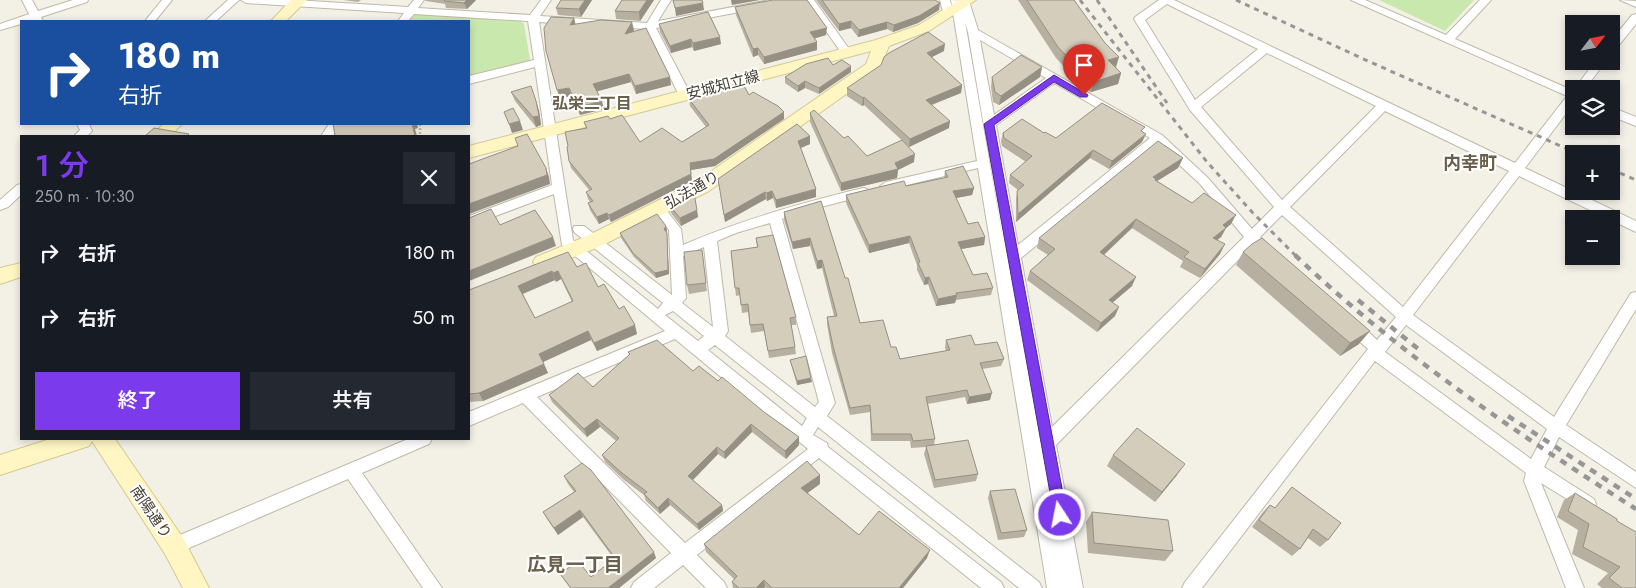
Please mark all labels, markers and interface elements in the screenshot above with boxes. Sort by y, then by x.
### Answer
north arrow [1565,15,1620,70]
map controls [1565,15,1620,265]
text: 180 m [118,31,220,81]
icon: right [35,40,100,105]
pin [1063,44,1105,95]
icon: arrive [1070,51,1098,79]
street label: 安城知立線 [684,65,762,105]
text: 右折 [118,79,162,111]
button: layers [1565,80,1620,135]
district label: 弘栄二丁目 [552,92,632,115]
text: 1 分 [35,144,89,187]
button: + [1565,145,1620,200]
district label: 内幸町 [1443,150,1497,176]
button: close [403,152,455,204]
street label: 弘法通り [661,165,723,215]
text: 250 m · 10:30 [35,185,134,208]
button: − [1565,210,1620,265]
icon: right [35,239,63,267]
text: 180 m [404,239,455,266]
text: 右折 [78,240,116,267]
icon: right [35,304,63,332]
text: 50 m [412,304,455,331]
text: 右折 [78,305,116,332]
button: 終了 [35,372,240,430]
button: 共有 [250,372,455,430]
street label: 南陽通り [125,481,177,543]
position arrow [1033,488,1085,540]
district label: 広見一丁目 [527,551,623,578]

